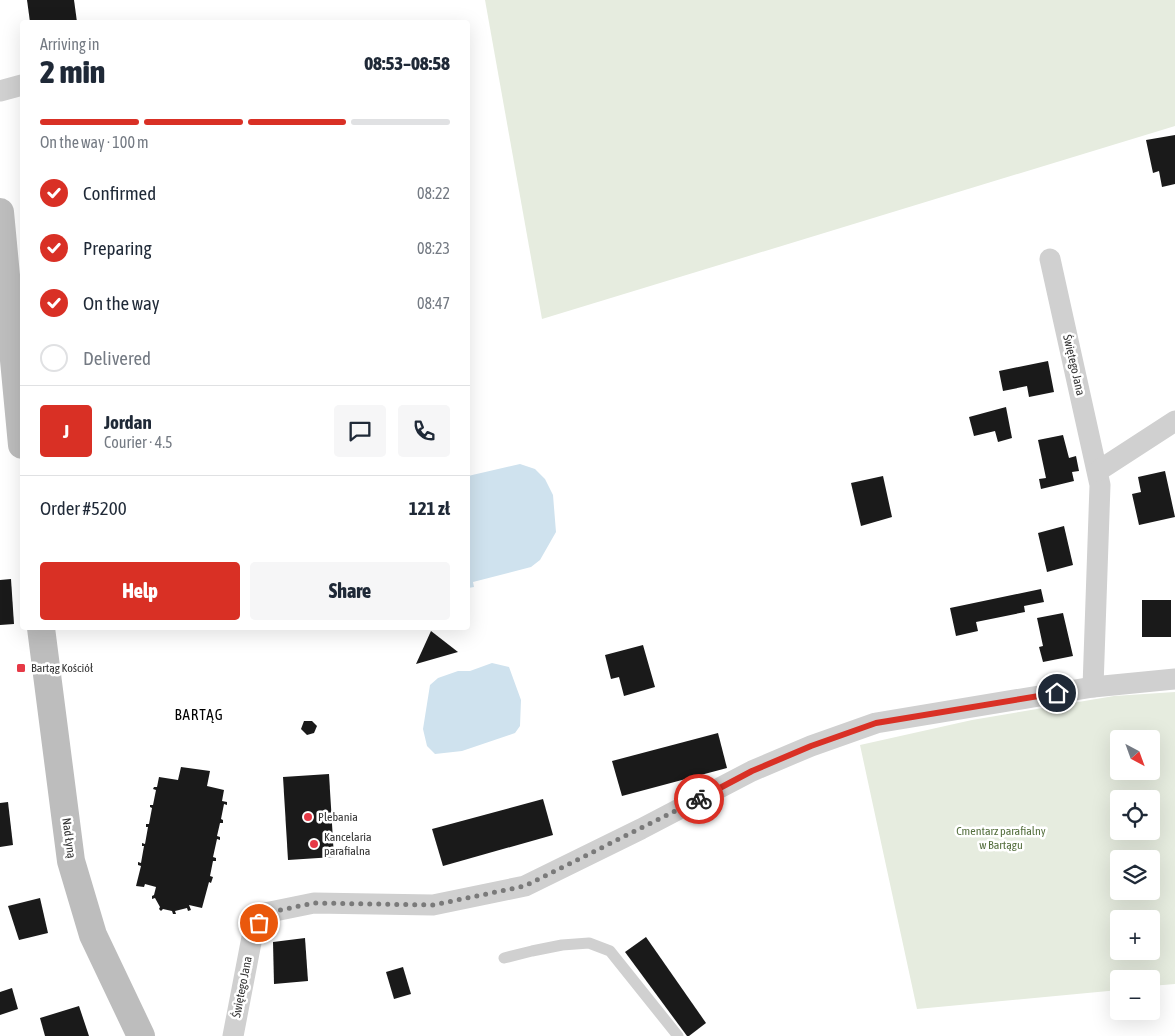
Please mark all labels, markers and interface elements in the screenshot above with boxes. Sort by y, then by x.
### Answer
text: Arriving in [40,35,100,53]
text: 08:53–08:58 [364,52,450,74]
text: 2 min [40,53,105,90]
text: On the way · 100 m [40,133,149,151]
icon: check [40,179,68,207]
text: Confirmed [83,182,156,204]
text: 08:22 [417,184,450,202]
icon: check [40,234,68,262]
text: Preparing [83,237,152,259]
text: 08:23 [417,239,450,257]
icon: check [40,289,68,317]
text: On the way [83,292,160,314]
text: 08:47 [417,294,450,312]
street label: Świętego Jana [1060,333,1088,397]
text: Delivered [83,347,151,369]
button: chat [334,405,386,457]
button: phone [398,405,450,457]
text: Jordan [104,411,152,433]
text: J [63,420,69,442]
text: Courier · 4.5 [104,433,173,451]
text: Order #5200 [40,497,127,519]
text: 121 zł [409,497,450,519]
button: Help [40,562,240,620]
button: Share [250,562,450,620]
place label: Bartąg Kościół [31,661,94,675]
marker: Bartąg Kościół [15,662,27,674]
pin [1036,672,1078,714]
icon: home [1043,679,1071,707]
district label: BARTĄG [174,706,224,723]
north arrow [1110,730,1160,780]
map controls [1110,730,1160,1020]
courier [674,774,724,824]
icon: bike [685,785,713,813]
button: locate [1110,790,1160,840]
place label: Plebania [318,810,358,824]
marker: Plebania [302,811,314,823]
street label: Nad Łyną [59,817,79,859]
park label: Cmentarz parafialny w Bartągu [956,824,1046,852]
place label: Kancelaria parafialna [324,830,372,858]
marker: Kancelaria parafialna [308,838,320,850]
button: layers [1110,850,1160,900]
pin [238,902,280,944]
icon: bag [245,909,273,937]
button: + [1110,910,1160,960]
street label: Świętego Jana [229,955,255,1019]
button: − [1110,970,1160,1020]

